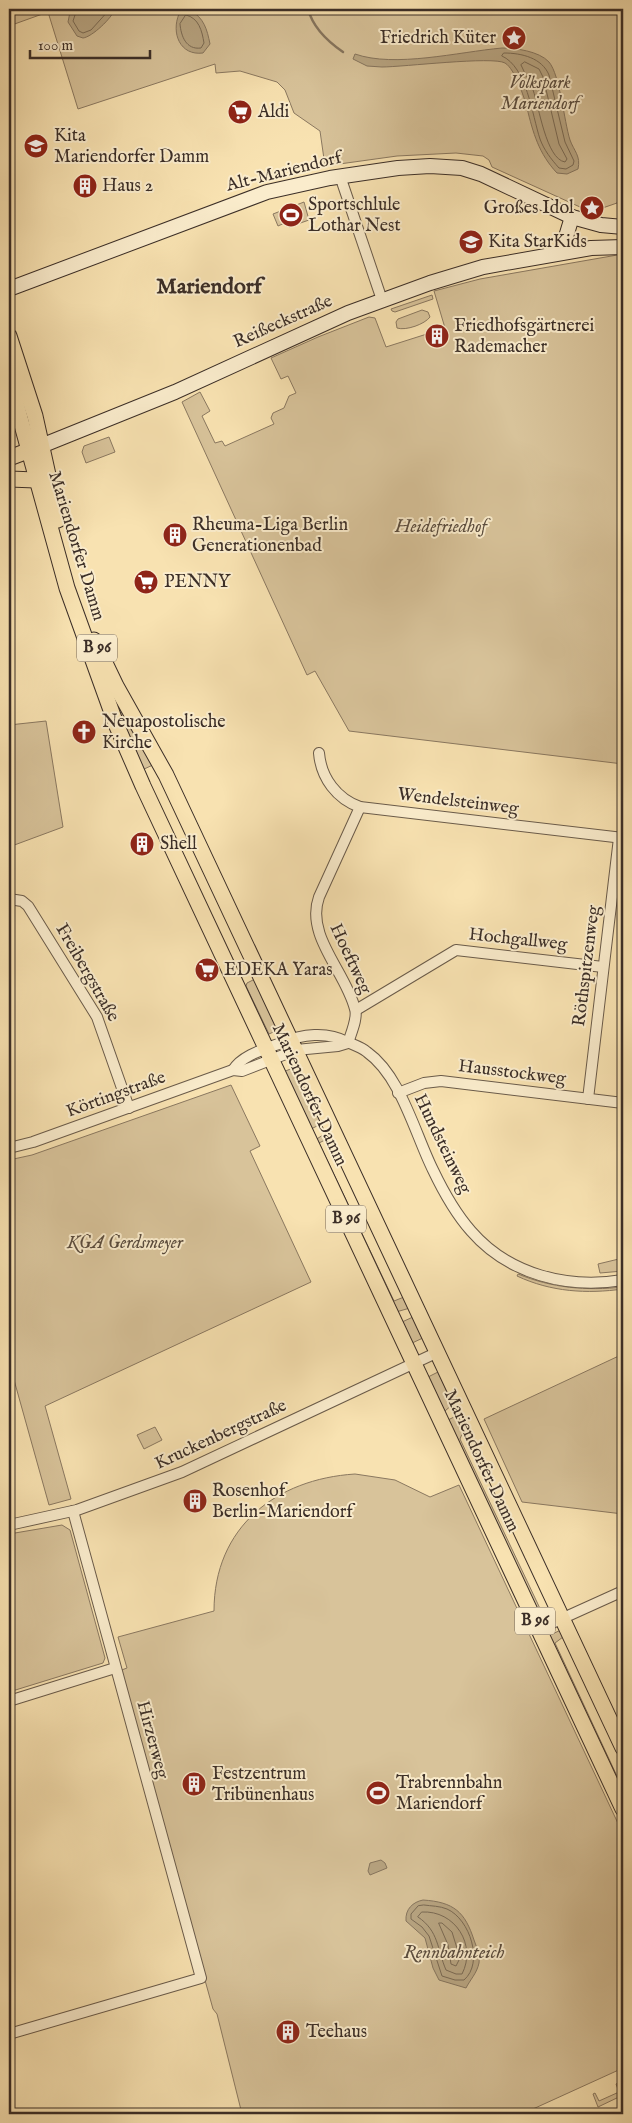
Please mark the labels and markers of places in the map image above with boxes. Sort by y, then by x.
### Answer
place icon: Friedrich Küter [501,25,527,51]
place label: Friedrich Küter [380,27,496,50]
supermarket icon: Aldi [227,99,253,125]
place label: Aldi [257,101,290,124]
place label: Kita Mariendorfer Damm [54,125,209,169]
school or university icon: Kita Mariendorfer Damm [23,133,49,159]
building icon: Haus 2 [72,173,98,199]
place label: Haus 2 [102,175,153,198]
place label: Sportschlule Lothar Nest [308,194,401,238]
place icon: Großes Idol [579,195,605,221]
place label: Großes Idol [484,197,574,220]
sports icon: Sportschlule Lothar Nest [278,202,304,228]
school or university icon: Kita StarKids [458,229,484,255]
place label: Kita StarKids [488,231,587,254]
place label: Friedhofsgärtnerei Rademacher [454,315,594,359]
building icon: Friedhofsgärtnerei Rademacher [424,323,450,349]
place label: Rheuma-Liga Berlin Generationenbad [192,514,348,558]
building icon: Rheuma-Liga Berlin Generationenbad [162,522,188,548]
supermarket icon: PENNY [133,569,159,595]
place label: PENNY [164,571,231,594]
place label: Neuapostolische Kirche [102,711,226,755]
church icon: Neuapostolische Kirche [71,719,97,745]
building icon: Shell [129,831,155,857]
place label: Shell [160,833,197,856]
supermarket icon: EDEKA Yaras [194,957,220,983]
place label: EDEKA Yaras [224,959,333,982]
place label: Rosenhof Berlin-Mariendorf [212,1480,356,1524]
building icon: Rosenhof Berlin-Mariendorf [182,1488,208,1514]
place label: Festzentrum Tribünenhaus [212,1763,314,1807]
building icon: Festzentrum Tribünenhaus [181,1771,207,1797]
place label: Trabrennbahn Mariendorf [396,1772,503,1816]
sports icon: Trabrennbahn Mariendorf [365,1780,391,1806]
building icon: Teehaus [275,2019,301,2045]
place label: Teehaus [306,2021,367,2044]

